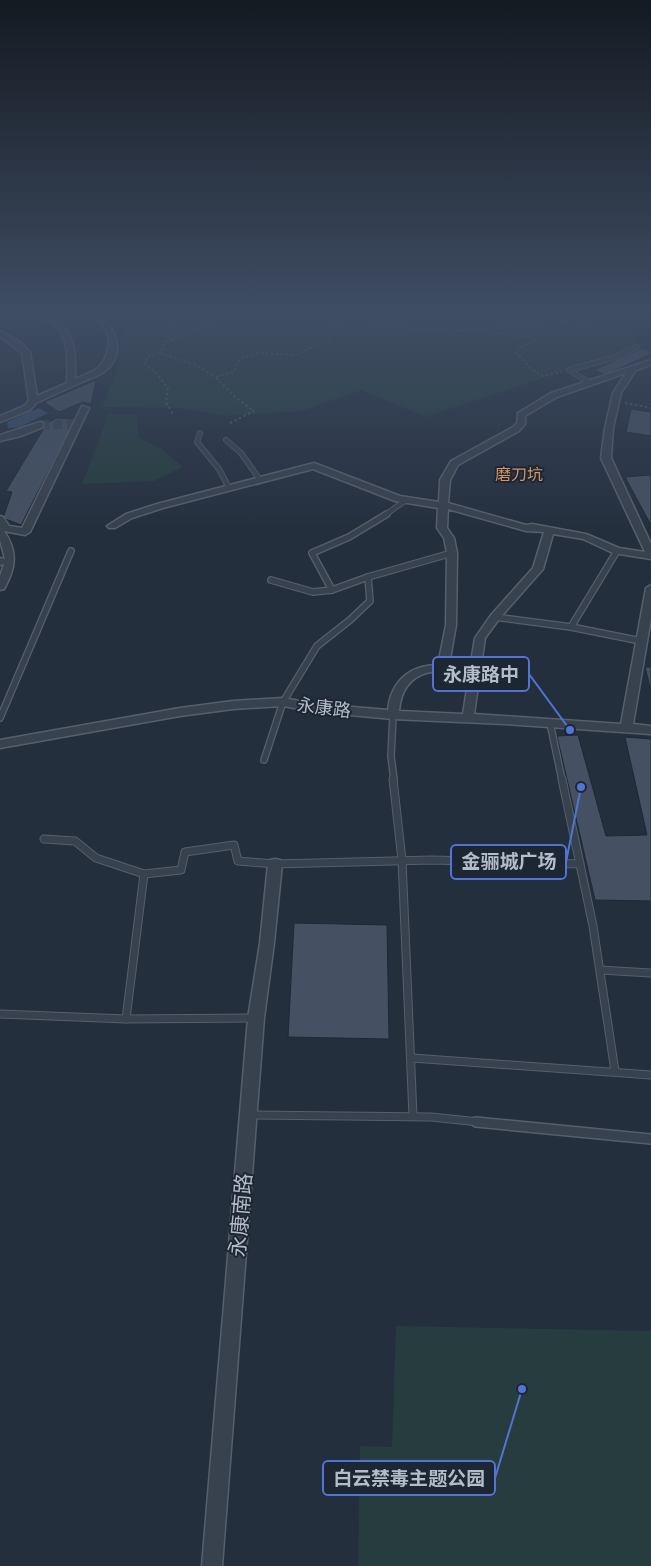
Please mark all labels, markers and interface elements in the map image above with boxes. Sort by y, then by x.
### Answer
district label: 磨刀坑 [495,464,543,486]
callout: 永康路中 [433,657,529,691]
text: 永康路中 [443,662,519,688]
street label: 永康路 [296,693,352,723]
callout: 金骊城广场 [451,845,566,879]
text: 金骊城广场 [461,849,557,875]
street label: 永康南路 [223,1172,259,1258]
callout: 白云禁毒主题公园 [323,1461,495,1495]
text: 白云禁毒主题公园 [333,1466,485,1492]

